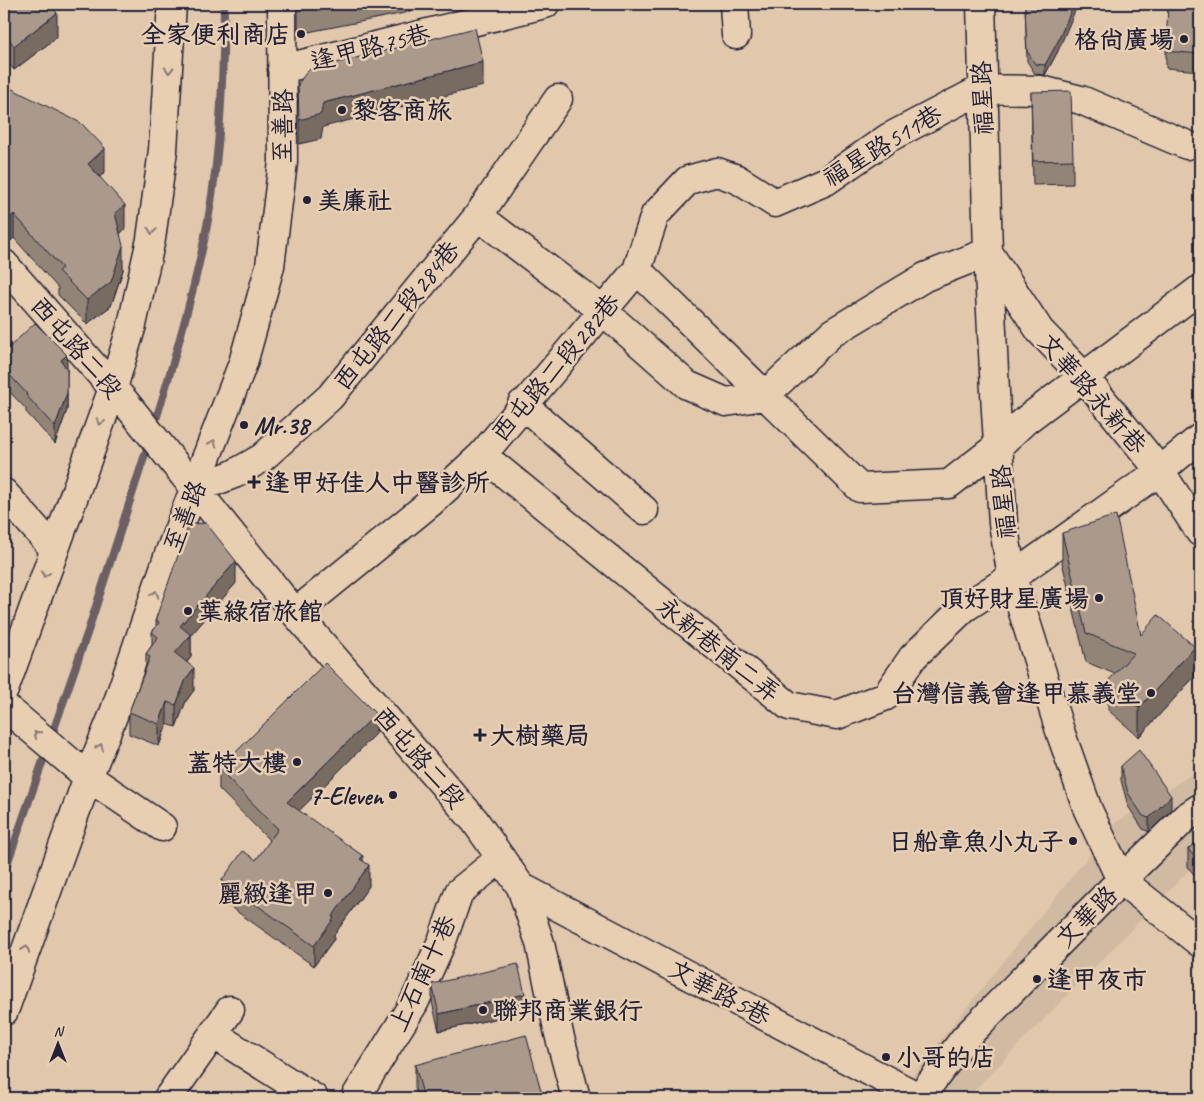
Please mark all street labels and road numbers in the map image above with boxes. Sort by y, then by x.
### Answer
street label: 逢甲路75巷 [307,18,434,78]
street label: 福星路 [966,60,1000,136]
street label: 至善路 [266,88,300,164]
street label: 福星路511巷 [817,98,948,194]
street label: 西屯路二段284巷 [327,234,467,397]
street label: 西屯路二段282巷 [484,287,627,448]
street label: 西屯路二段 [23,290,129,405]
street label: 文華路永新巷 [1031,327,1154,461]
street label: 福星路 [985,463,1023,541]
street label: 至善路 [156,476,214,557]
street label: 永新巷南二弄 [650,590,787,709]
street label: 西屯路二段 [366,700,472,815]
street label: 文華路 [1049,879,1125,955]
street label: 上石南十巷 [382,910,464,1037]
street label: 文華路5巷 [663,953,776,1033]

